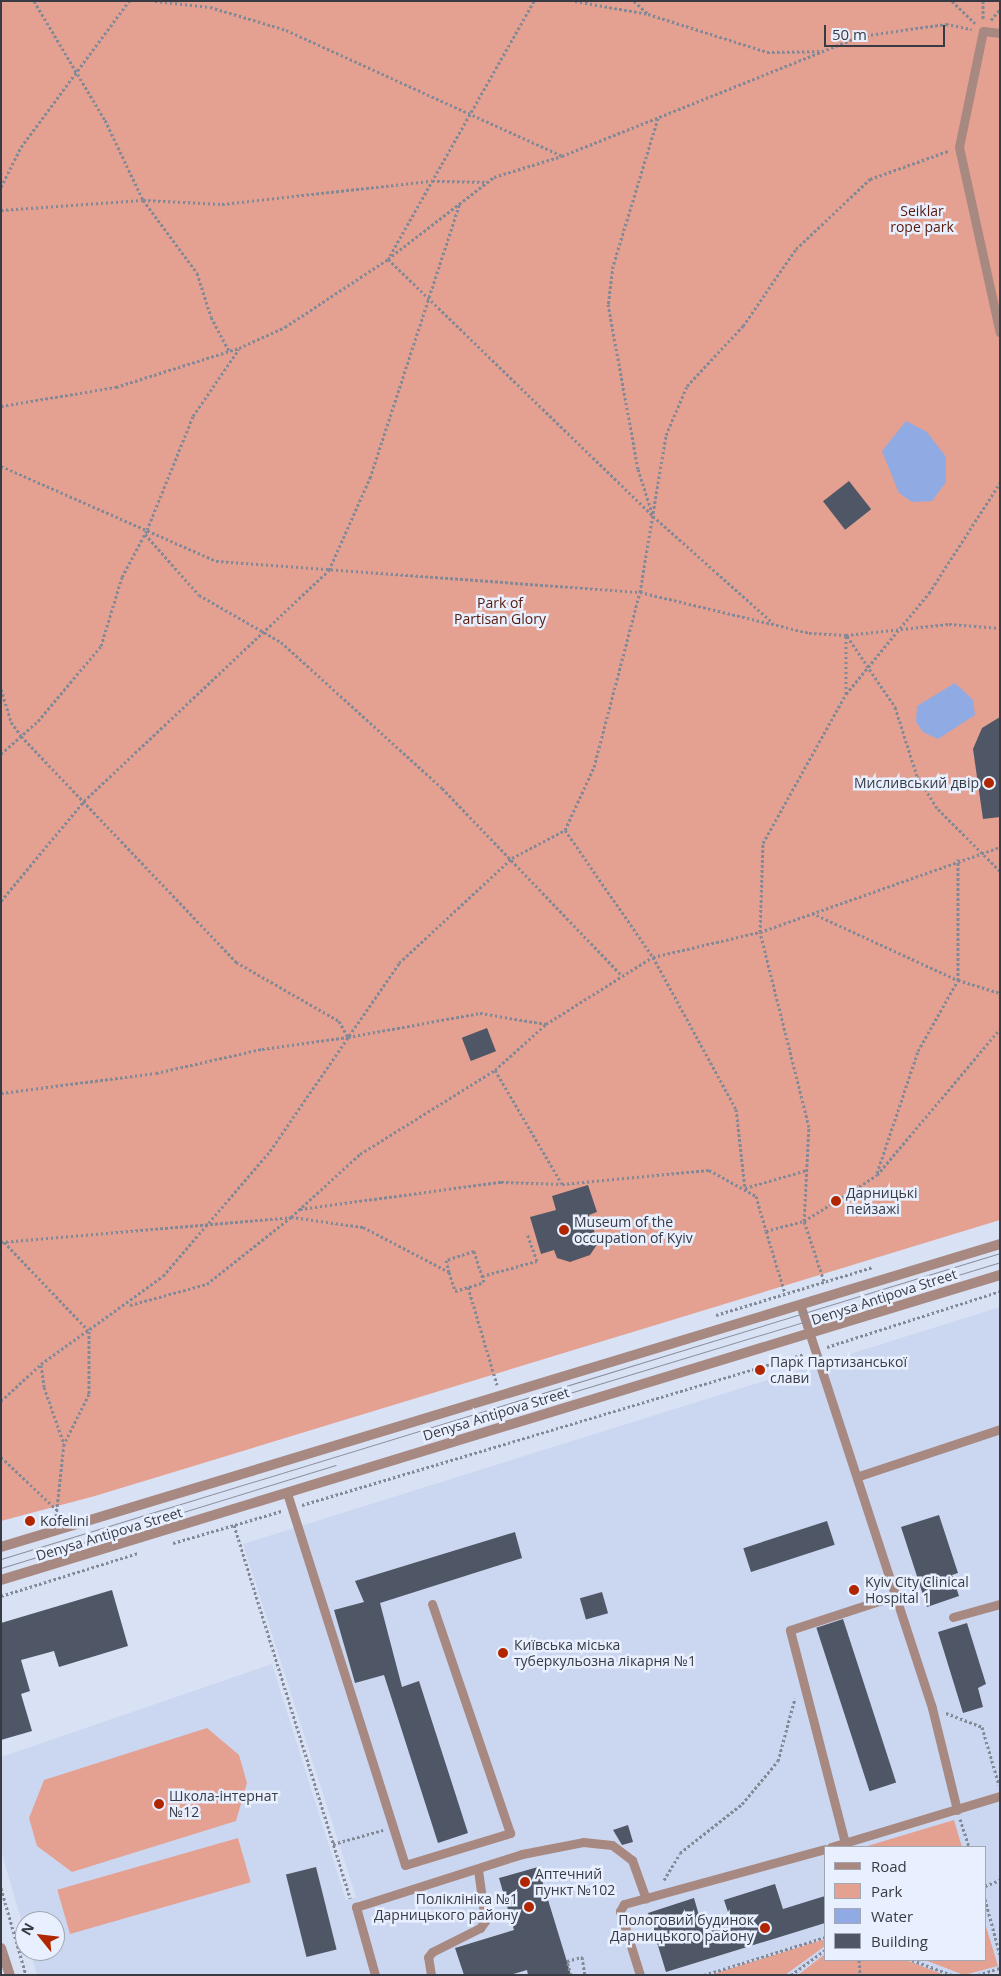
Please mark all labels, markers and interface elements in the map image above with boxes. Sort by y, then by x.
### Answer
scale bar [826,15,947,47]
text: 50 m [832,24,867,44]
park label: Seiklar rope park [890,203,954,236]
park label: Park of Partisan Glory [454,595,546,628]
place label: Мисливський двір [854,775,979,791]
marker: Мисливський двір [983,777,995,789]
place label: Дарницькі пейзажі [846,1185,917,1218]
marker: Дарницькі пейзажі [830,1195,842,1207]
place label: Museum of the occupation of Kyiv [574,1214,693,1246]
marker: Museum of the occupation of Kyiv [558,1224,570,1236]
street label: Denysa Antipova Street [809,1265,959,1329]
place label: Парк Партизанської слави [770,1354,907,1386]
marker: Парк Партизанської слави [754,1364,766,1376]
street label: Denysa Antipova Street [421,1384,571,1444]
street label: Denysa Antipova Street [34,1504,184,1564]
place label: Kofelini [40,1513,89,1529]
marker: Kofelini [24,1515,36,1527]
place label: Kyiv City Clinical Hospital 1 [865,1574,969,1606]
marker: Kyiv City Clinical Hospital 1 [847,1583,861,1597]
place label: Київська міська туберкульозна лікарня №1 [514,1637,696,1670]
marker: Київська міська туберкульозна лікарня №1 [496,1646,510,1660]
place label: Школа-інтернат №12 [169,1788,278,1820]
marker: Школа-інтернат №12 [153,1798,165,1810]
legend [824,1846,986,1961]
text: Road [871,1856,907,1876]
place label: Аптечний пункт №102 [535,1866,615,1898]
marker: Аптечний пункт №102 [519,1876,531,1888]
text: Park [871,1881,902,1901]
place label: Поліклініка №1 Дарницького району [374,1891,518,1924]
marker: Поліклініка №1 Дарницького району [522,1900,536,1914]
text: Water [871,1906,913,1926]
north arrow [15,1911,65,1961]
place label: Пологовий будинок Дарницького району [610,1912,754,1944]
text: N [16,1919,38,1939]
marker: Пологовий будинок Дарницького району [758,1921,772,1935]
text: Building [871,1931,928,1951]

